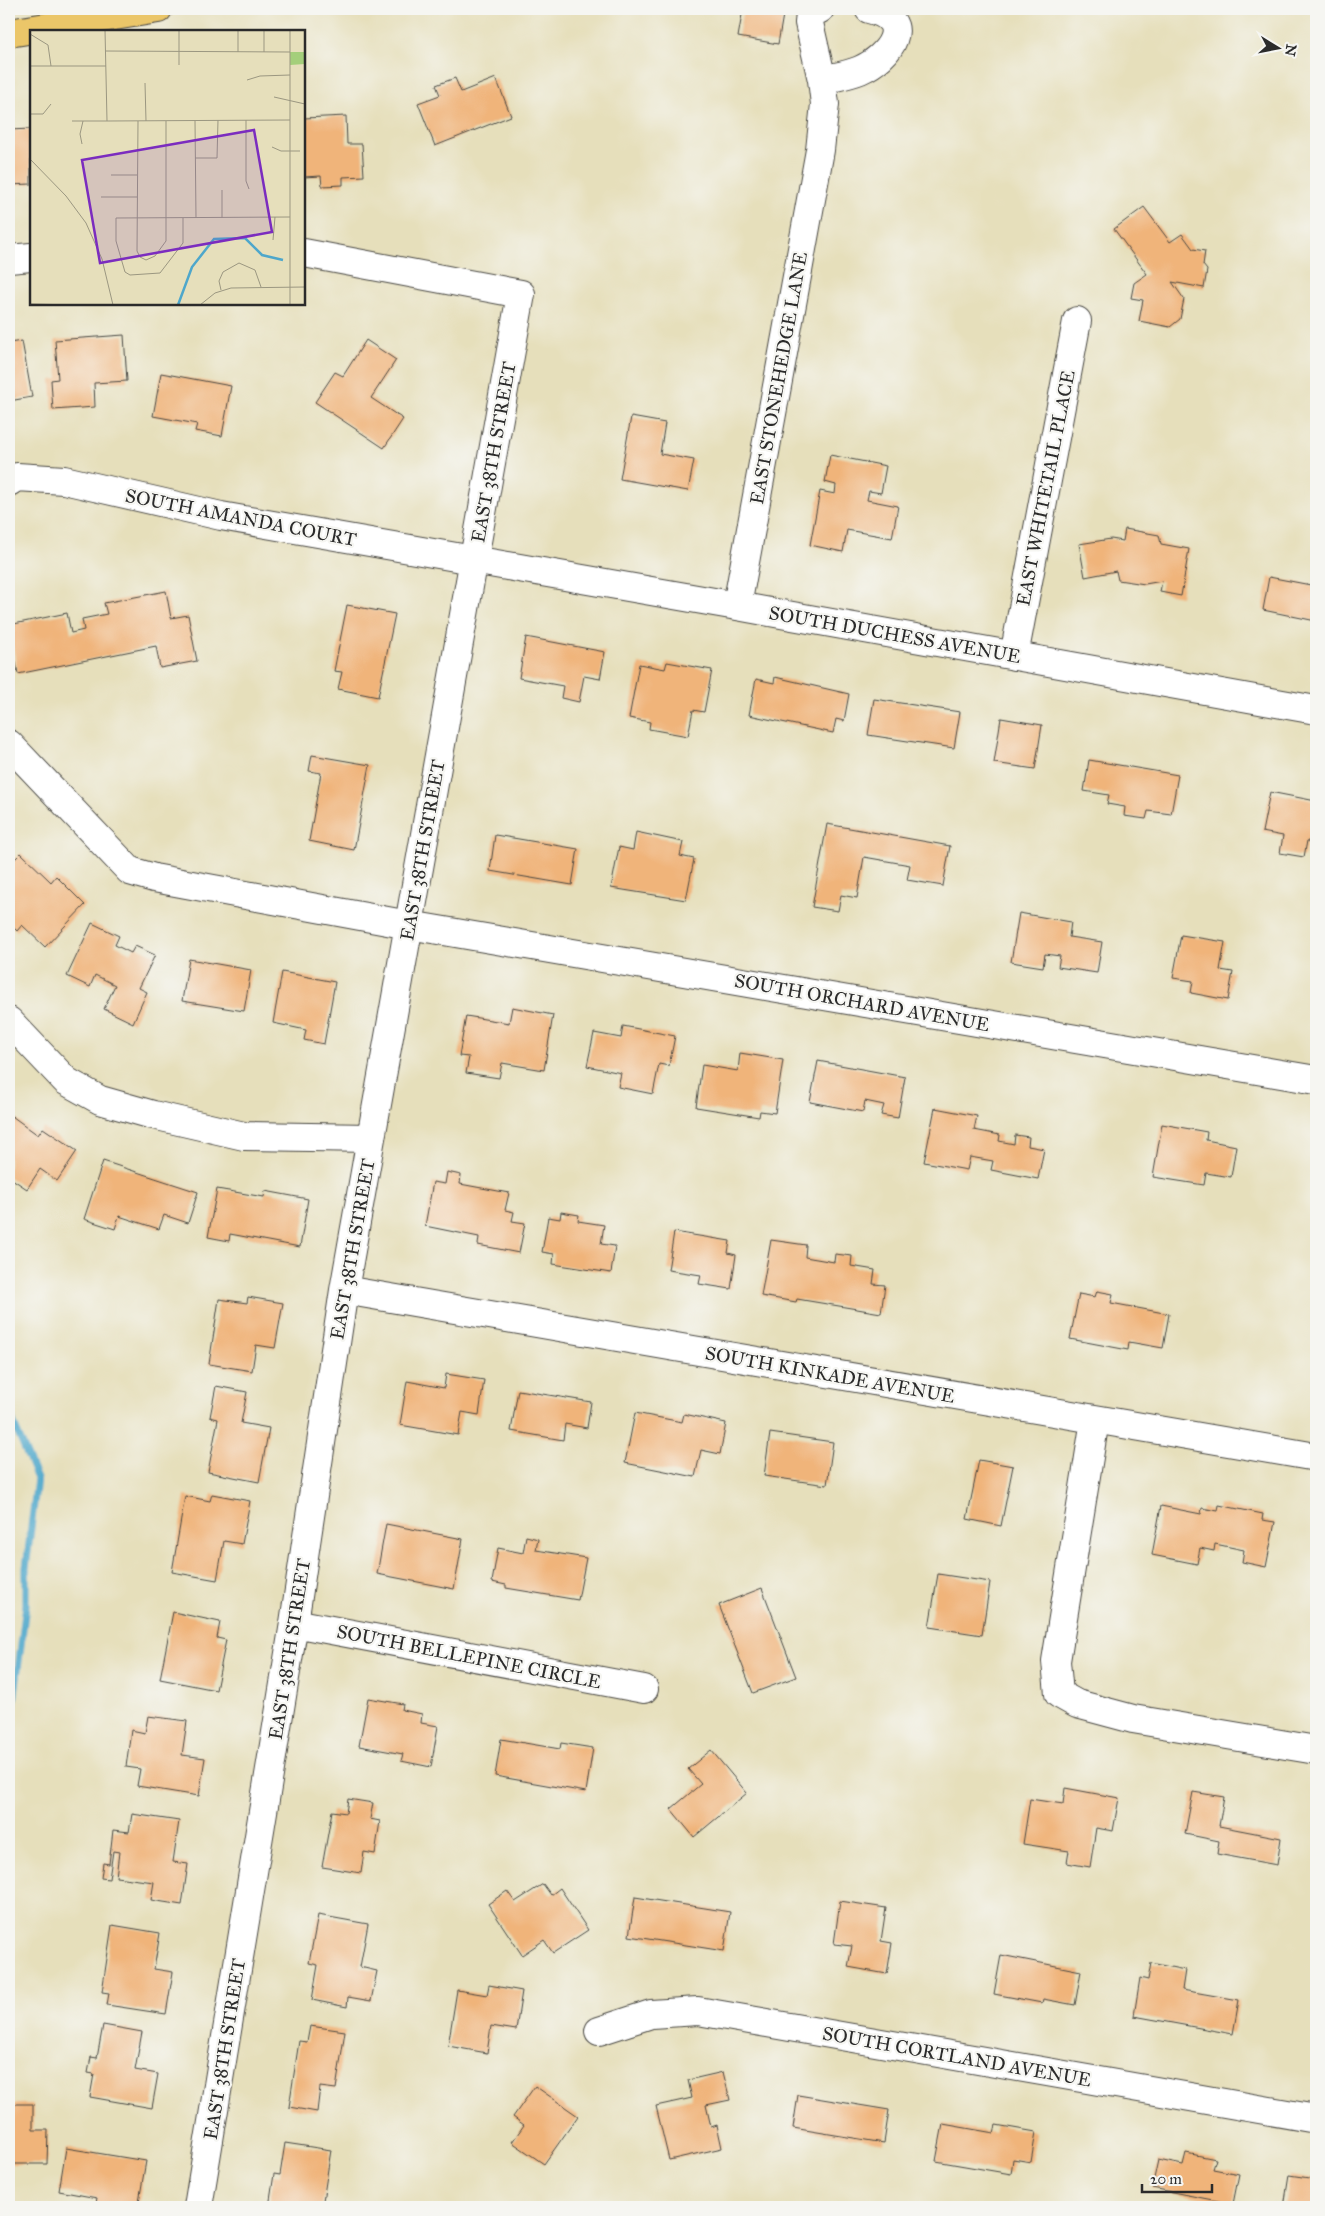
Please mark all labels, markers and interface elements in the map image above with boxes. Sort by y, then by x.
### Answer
north arrow [1252,22,1302,72]
inset map [30,30,305,305]
text: N [1281,43,1300,58]
street label: EAST STONEHEDGE LANE [745,250,812,506]
street label: EAST 38TH STREET [466,360,521,544]
street label: EAST WHITETAIL PLACE [1011,368,1080,608]
street label: SOUTH AMANDA COURT [123,484,358,551]
street label: SOUTH DUCHESS AVENUE [767,601,1023,668]
street label: EAST 38TH STREET [395,758,450,942]
street label: SOUTH ORCHARD AVENUE [733,969,992,1036]
street label: EAST 38TH STREET [325,1157,380,1341]
street label: SOUTH KINKADE AVENUE [703,1341,957,1408]
street label: EAST 38TH STREET [264,1557,315,1741]
street label: SOUTH BELLEPINE CIRCLE [335,1620,604,1694]
street label: EAST 38TH STREET [199,1957,250,2141]
street label: SOUTH CORTLAND AVENUE [821,2021,1094,2092]
scale bar [1142,2161,1212,2193]
text: 20 m [1150,2170,1182,2188]

